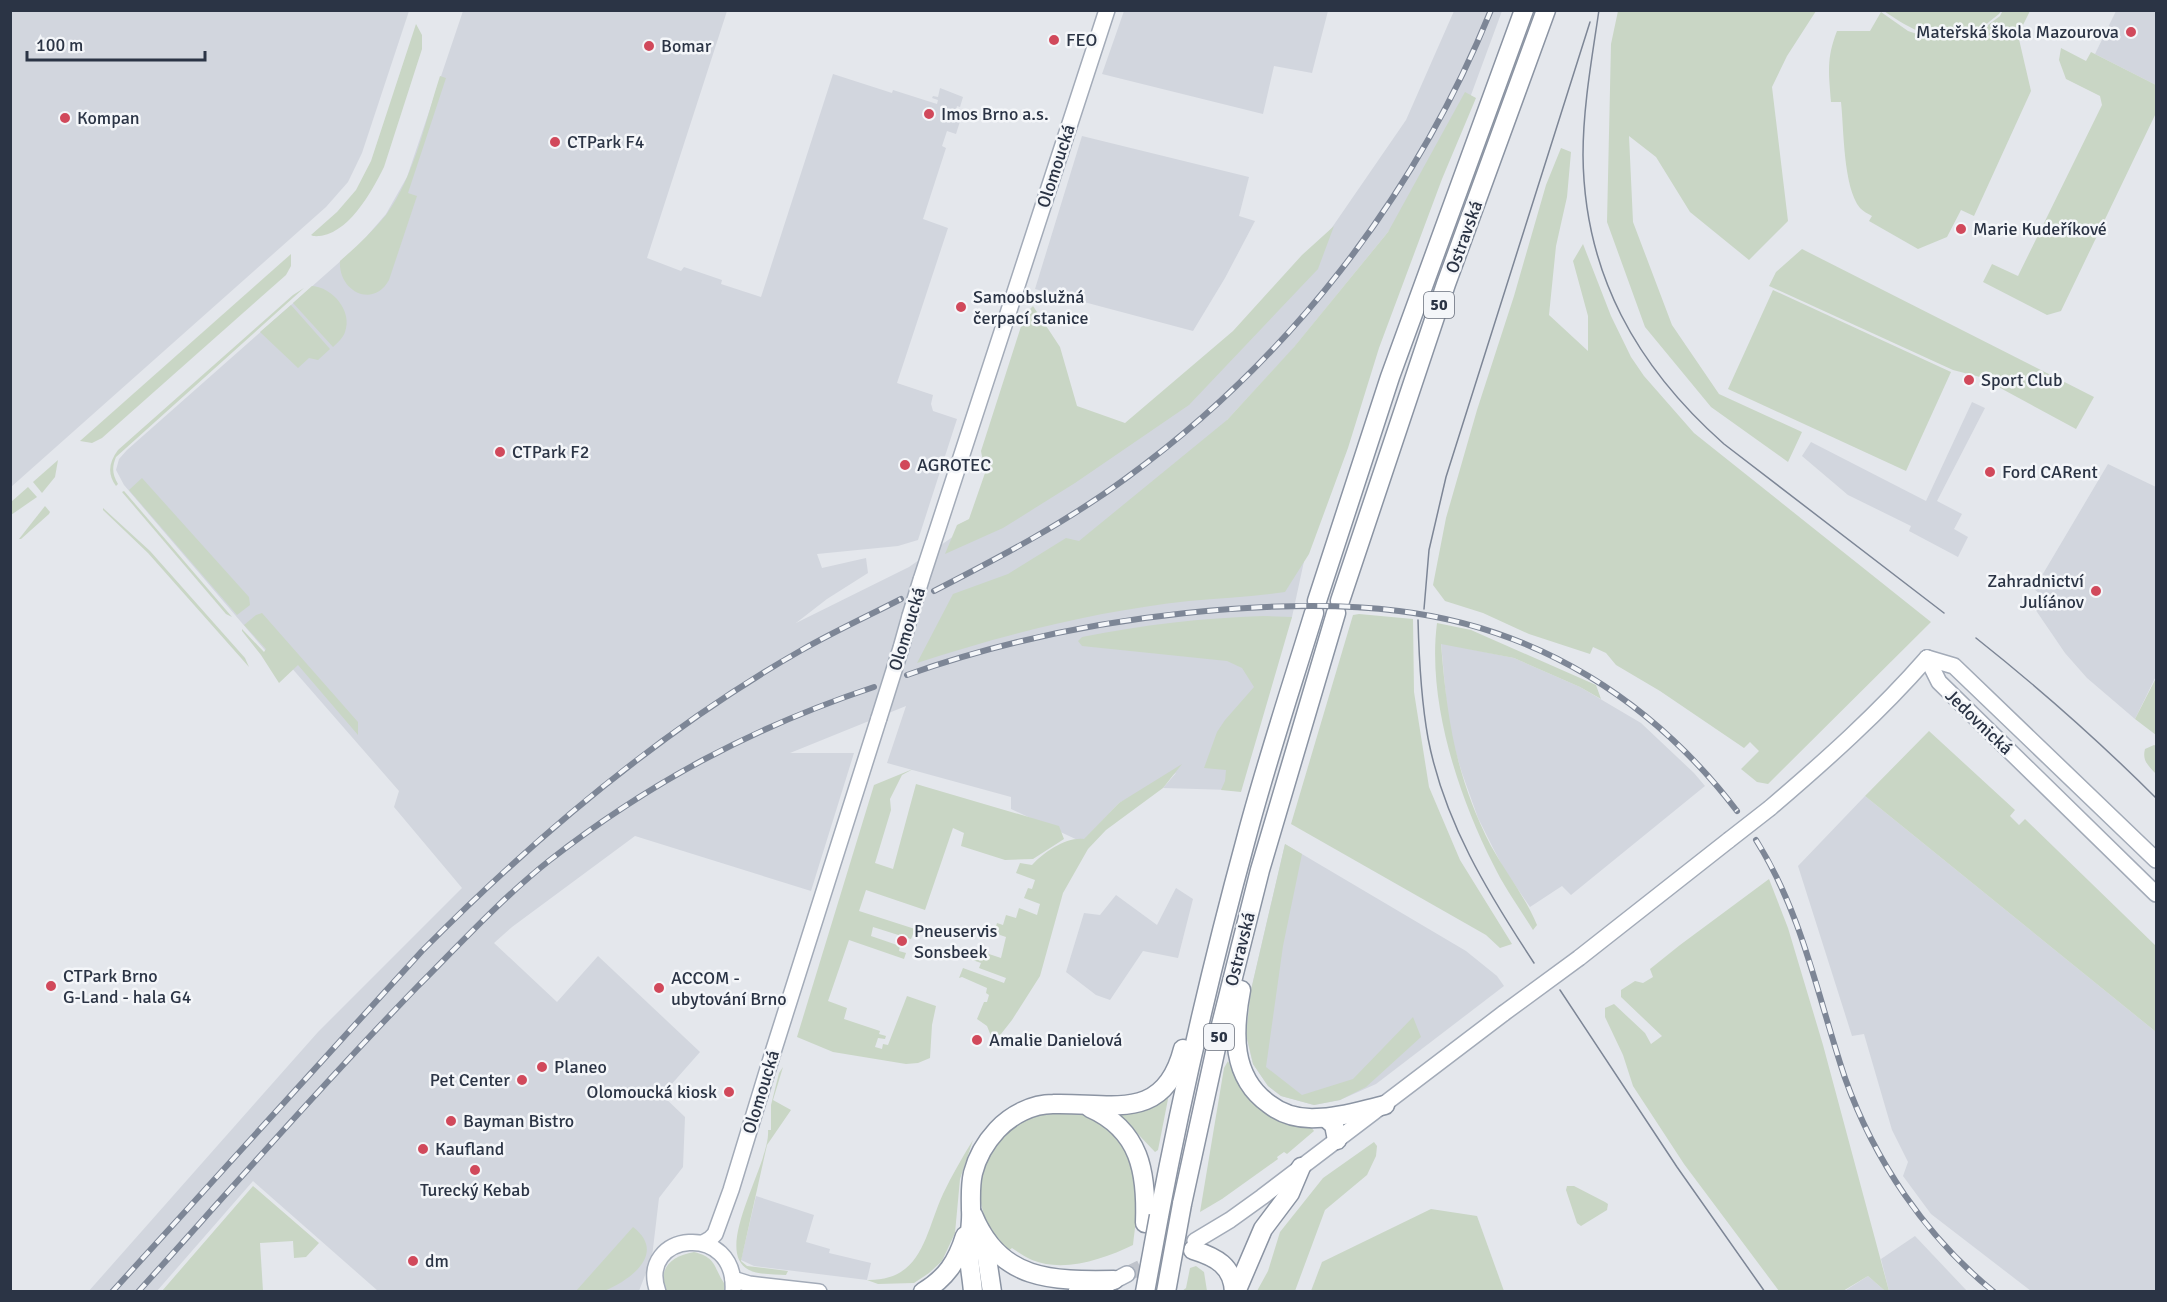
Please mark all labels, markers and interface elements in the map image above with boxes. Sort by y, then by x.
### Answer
place label: Mateřská škola Mazourova [1916,21,2119,43]
scale bar [27,24,206,62]
marker: Mateřská škola Mazourova [2124,25,2138,39]
place label: FEO [1066,29,1097,51]
marker: FEO [1047,33,1061,47]
text: 100 m [36,34,83,56]
place label: Bomar [661,35,712,57]
marker: Bomar [642,39,656,53]
place label: Imos Brno a.s. [941,103,1049,125]
place label: Kompan [77,107,140,129]
marker: Imos Brno a.s. [922,107,936,121]
marker: Kompan [58,111,72,125]
street label: Olomoucká [1032,121,1080,211]
place label: CTPark F4 [567,131,645,153]
marker: CTPark F4 [548,135,562,149]
street label: Ostravská [1441,198,1487,276]
place label: Marie Kudeříkové [1973,218,2107,240]
marker: Marie Kudeříkové [1954,222,1968,236]
place label: Samoobslužná čerpací stanice [973,286,1089,329]
road number: 50 [1424,292,1454,318]
marker: Samoobslužná čerpací stanice [954,300,968,314]
place label: Sport Club [1981,369,2062,391]
marker: Sport Club [1962,373,1976,387]
place label: CTPark F2 [512,441,589,463]
marker: CTPark F2 [493,445,507,459]
place label: AGROTEC [917,454,991,476]
marker: AGROTEC [898,458,912,472]
place label: Ford CARent [2002,461,2098,483]
marker: Ford CARent [1983,465,1997,479]
place label: Zahradnictví Julíánov [1987,570,2085,613]
street label: Olomoucká [884,584,930,674]
marker: Zahradnictví Julíánov [2089,584,2103,598]
street label: Jedovnická [1941,684,2017,760]
street label: Ostravská [1220,910,1260,988]
place label: Pneuservis Sonsbeek [914,920,998,963]
marker: Pneuservis Sonsbeek [895,934,909,948]
place label: CTPark Brno G-Land - hala G4 [63,965,192,1008]
place label: ACCOM - ubytování Brno [671,967,787,1010]
marker: CTPark Brno G-Land - hala G4 [44,979,58,993]
marker: ACCOM - ubytování Brno [652,981,666,995]
road number: 50 [1204,1024,1234,1050]
place label: Amalie Danielová [989,1029,1122,1051]
marker: Amalie Danielová [970,1033,984,1047]
street label: Olomoucká [738,1047,784,1137]
place label: Planeo [554,1056,607,1078]
marker: Planeo [535,1060,549,1074]
place label: Pet Center [430,1069,510,1091]
marker: Pet Center [515,1073,529,1087]
place label: Olomoucká kiosk [587,1081,717,1103]
marker: Olomoucká kiosk [722,1085,736,1099]
place label: Bayman Bistro [463,1110,574,1132]
marker: Bayman Bistro [444,1114,458,1128]
place label: Kaufland [435,1138,504,1160]
marker: Kaufland [416,1142,430,1156]
marker: Turecký Kebab [468,1163,482,1177]
place label: Turecký Kebab [420,1179,530,1201]
place label: dm [425,1250,449,1272]
marker: dm [406,1254,420,1268]

